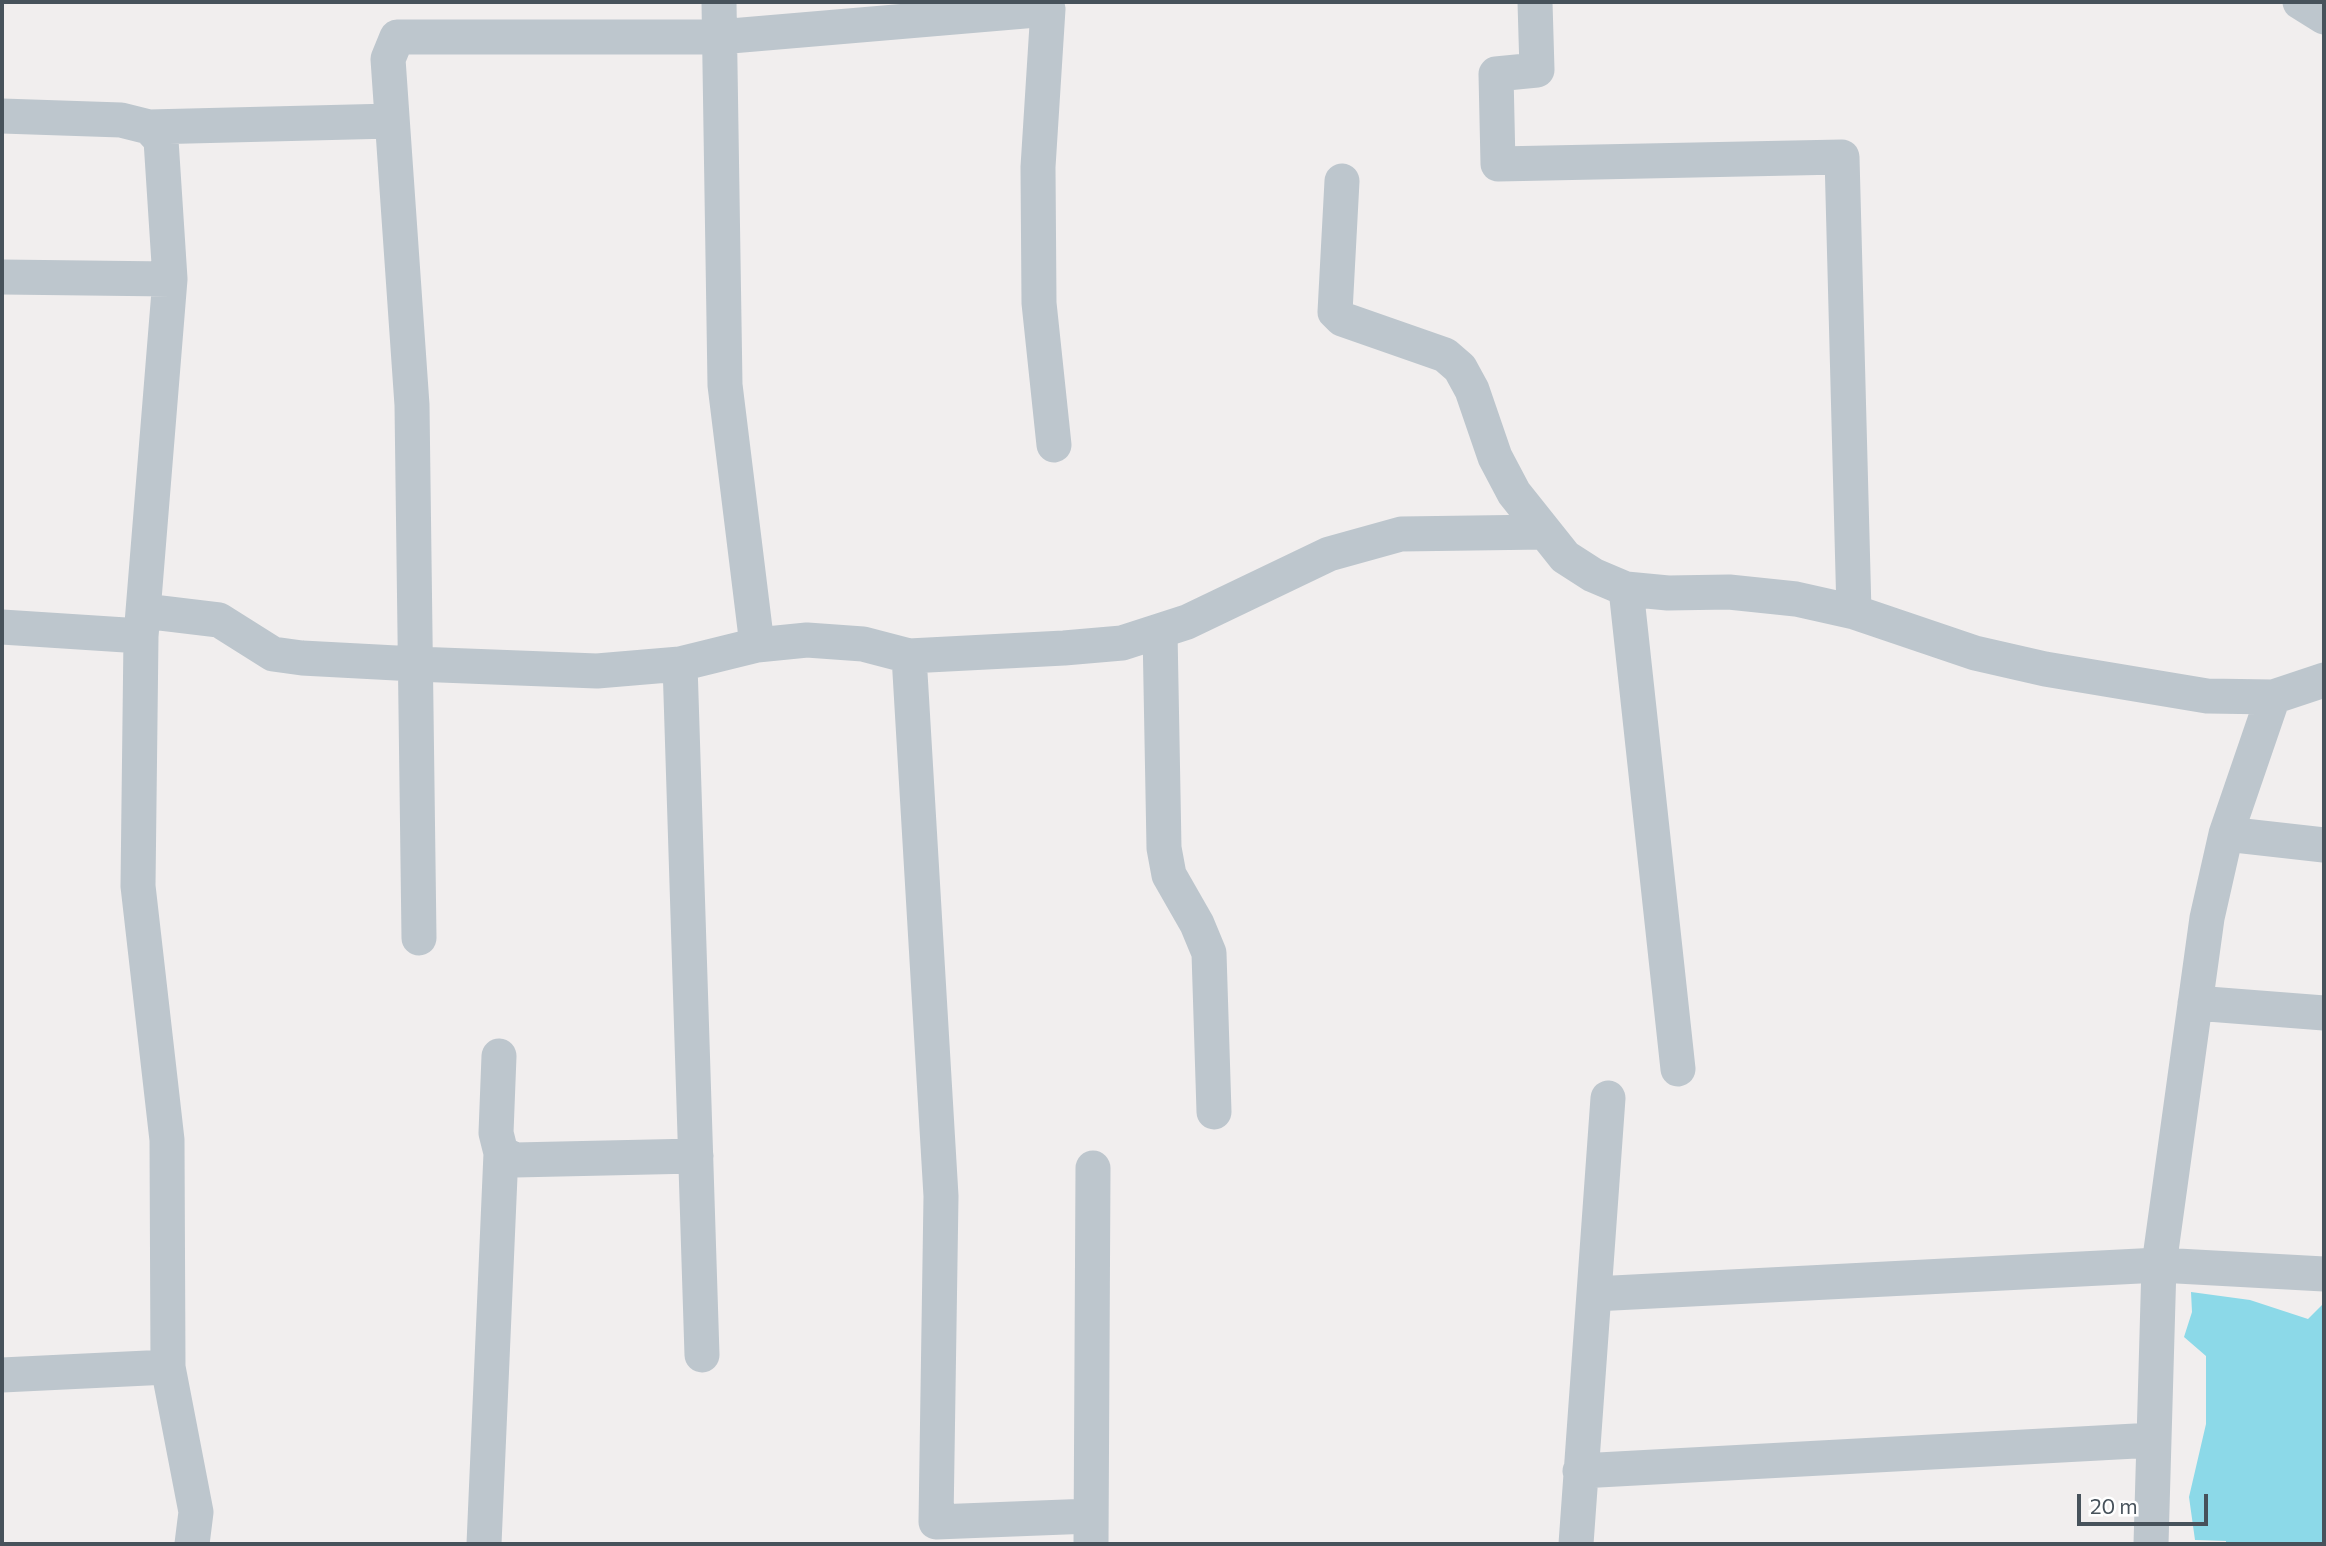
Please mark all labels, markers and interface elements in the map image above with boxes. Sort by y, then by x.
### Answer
scale bar [2081,1480,2212,1524]
text: 20 m [2090,1493,2138,1518]

